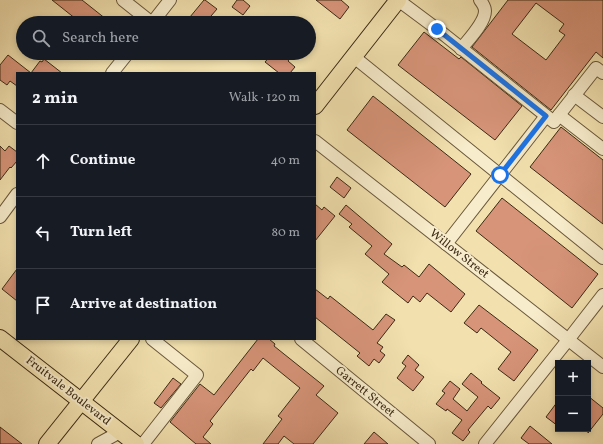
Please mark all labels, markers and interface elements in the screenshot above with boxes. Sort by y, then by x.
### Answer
search box [16,16,316,60]
route end [428,20,446,38]
icon: search [30,27,52,49]
text: Search here [62,28,139,49]
text: 2 min [32,87,78,110]
text: Walk · 120 m [229,89,300,107]
icon: ahead [32,150,54,172]
text: Continue [70,150,135,171]
text: 40 m [271,152,300,170]
route start [491,166,509,184]
icon: left [32,222,54,244]
text: Turn left [70,222,132,243]
text: 80 m [271,224,300,242]
street label: Willow Street [426,226,492,282]
icon: arrive [32,294,54,316]
text: Arrive at destination [70,294,217,315]
street label: Fruitvale Boulevard [22,353,114,429]
map controls [555,360,591,432]
button: + [555,360,591,396]
street label: Garrett Street [332,363,398,421]
button: − [555,396,591,432]

